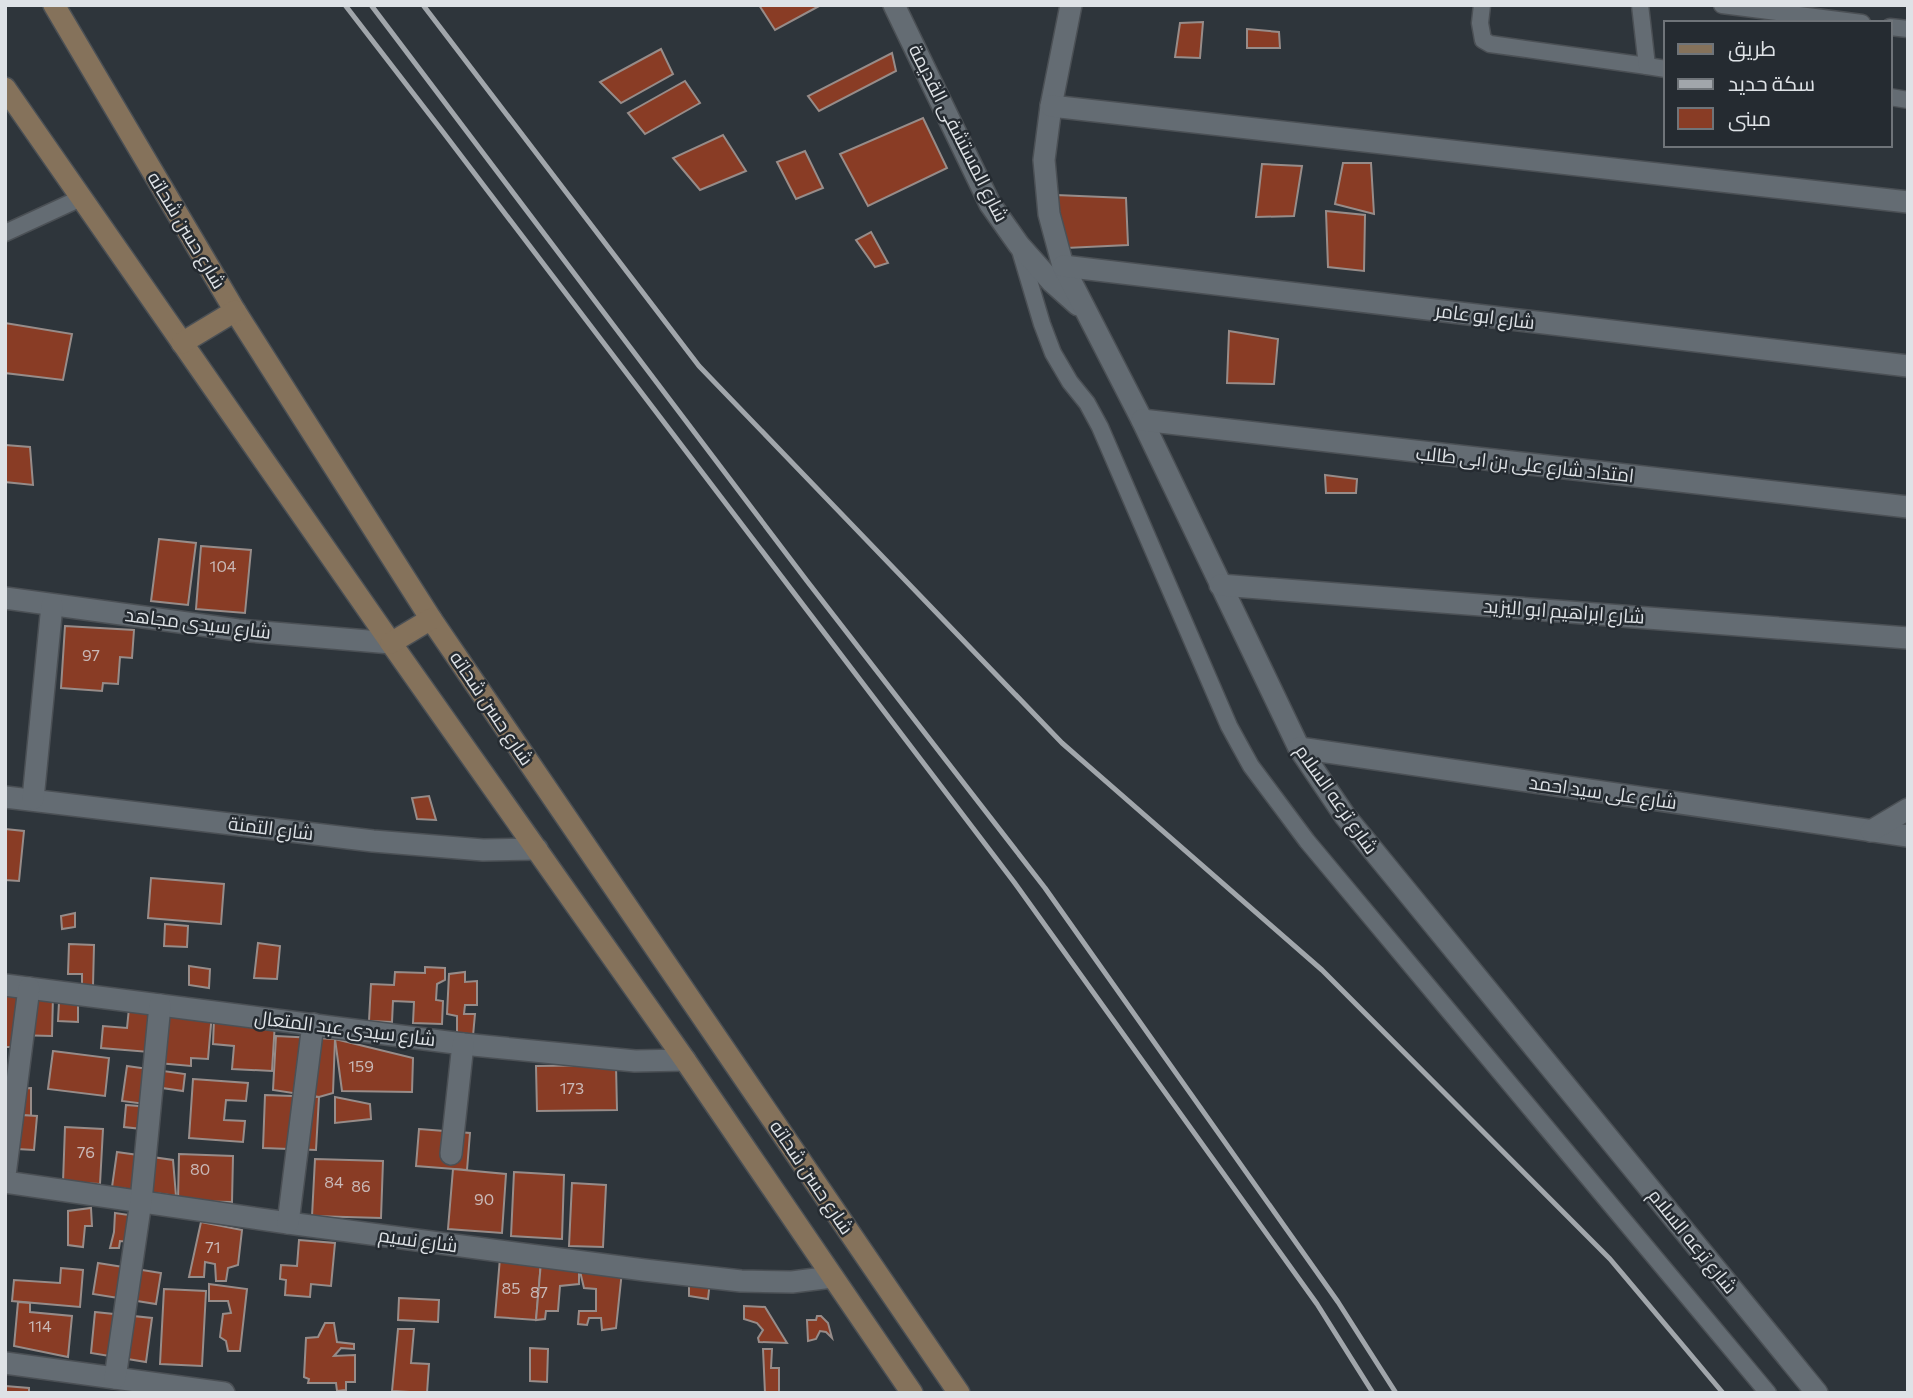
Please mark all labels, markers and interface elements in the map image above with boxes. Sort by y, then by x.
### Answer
legend [1664,21,1892,147]
text: طريق [1728,35,1776,62]
street label: شارع المستشفى القديمة [902,40,1014,227]
text: سكة حديد [1728,70,1815,95]
text: مبنى [1728,105,1771,132]
street label: شارع حسن شحاته [141,167,231,294]
street label: شارع ابو عامر [1433,298,1536,336]
street label: امتداد شارع على بن ابى طالب [1414,441,1635,489]
house number: 104 [210,556,237,575]
street label: شارع ابراهيم ابو اليزيد [1482,593,1645,631]
street label: شارع سيدى مجاهد [123,602,272,646]
house number: 97 [82,645,100,664]
street label: شارع حسن شحاته [443,646,539,771]
street label: شارع ترعه السلام [1289,740,1384,860]
street label: شارع على سيد احمد [1527,770,1678,816]
street label: شارع التمنة [227,811,315,847]
street label: شارع سيدى عبد المتعال [253,1005,437,1053]
house number: 159 [348,1056,374,1075]
house number: 173 [560,1078,584,1097]
street label: شارع حسن شحاته [763,1115,859,1240]
house number: 76 [77,1142,95,1161]
house number: 80 [190,1159,210,1178]
house number: 84 [324,1172,344,1191]
house number: 86 [351,1176,371,1195]
street label: شارع ترعه السلام [1642,1184,1743,1300]
house number: 90 [474,1189,494,1208]
street label: شارع نسيم [376,1223,459,1259]
house number: 71 [205,1237,221,1256]
house number: 85 [502,1278,520,1297]
house number: 87 [530,1282,548,1301]
house number: 114 [28,1316,52,1335]

